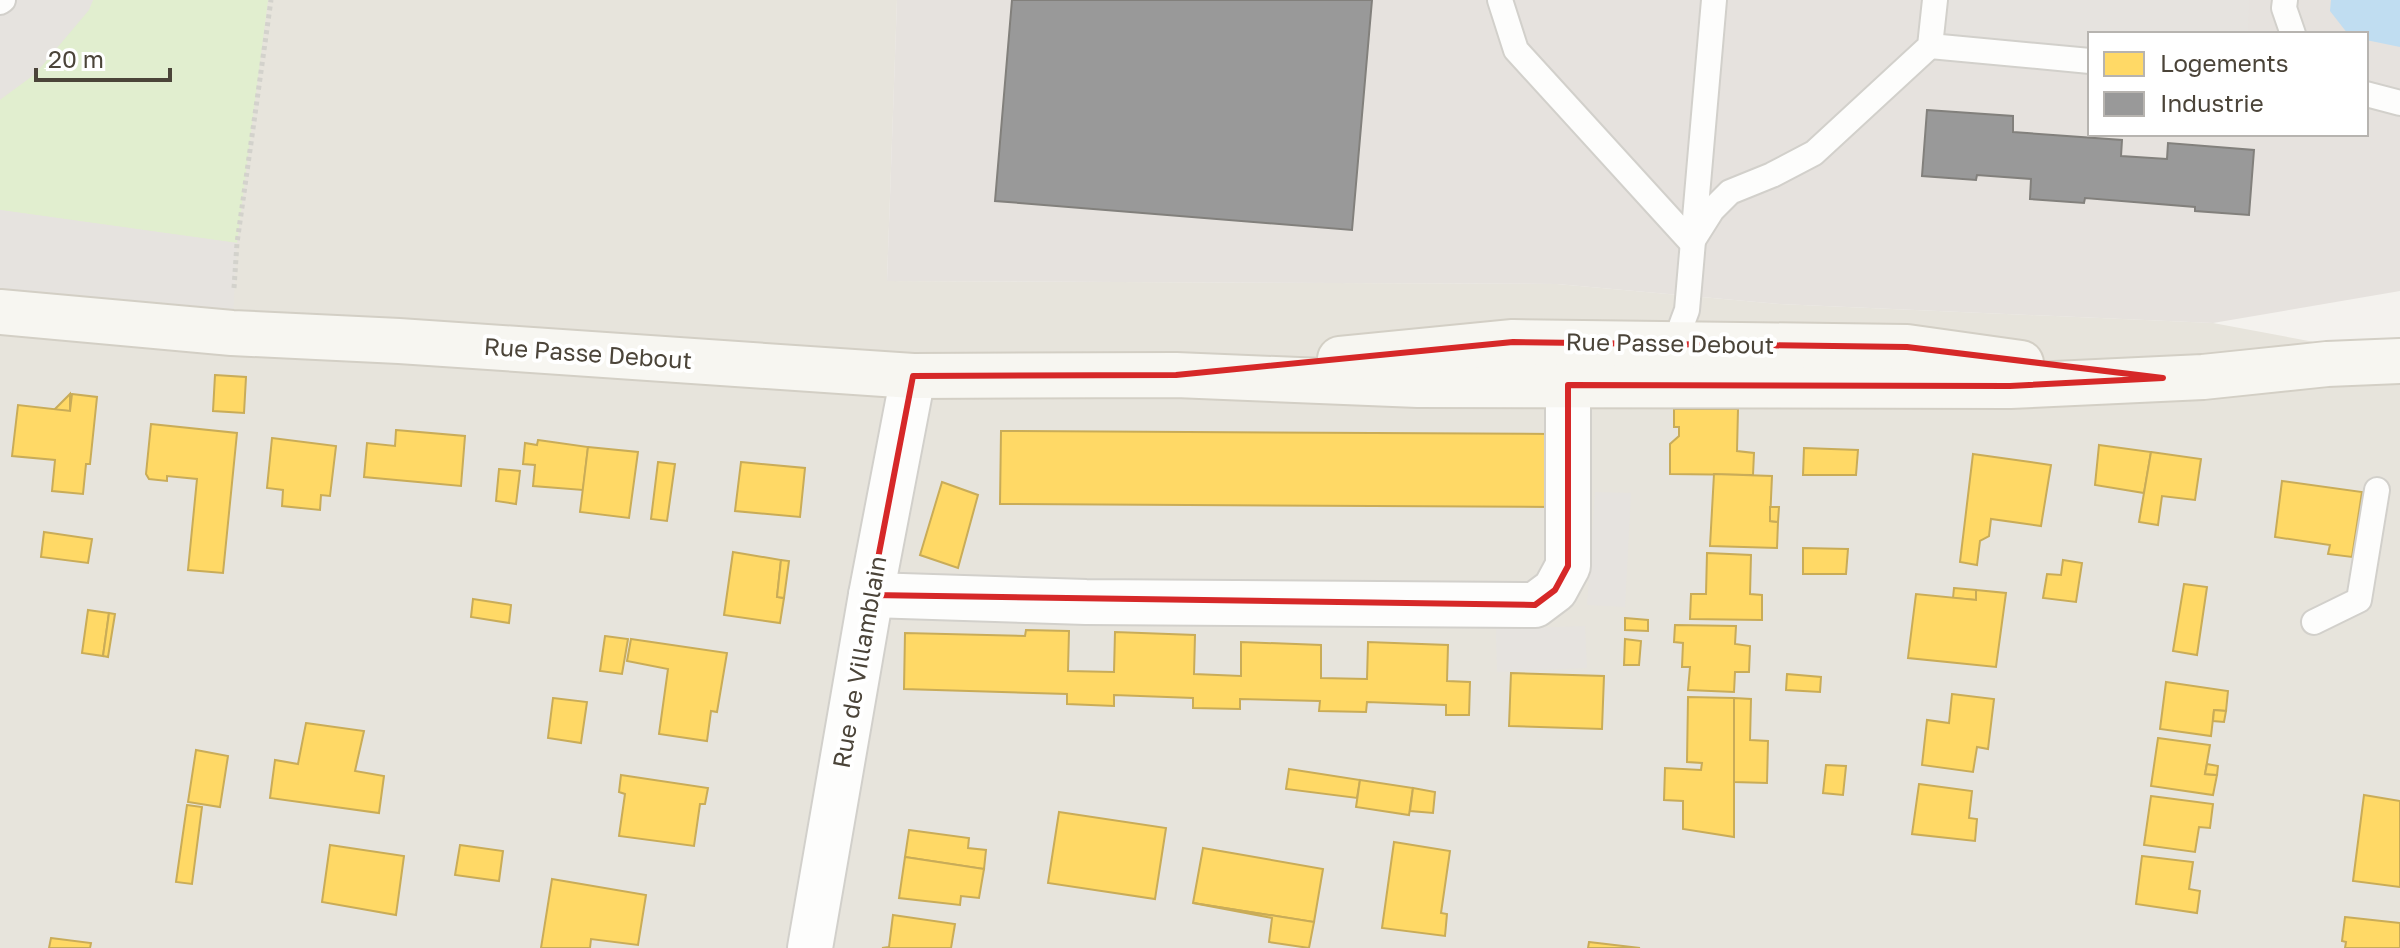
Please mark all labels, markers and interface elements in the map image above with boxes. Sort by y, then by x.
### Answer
scale bar [36,32,170,82]
legend [2088,32,2368,136]
text: 20 m [48,44,104,73]
text: Logements [2160,48,2289,77]
text: Industrie [2160,88,2264,117]
street label: Rue Passe Debout [1565,326,1775,359]
street label: Rue Passe Debout [483,331,693,374]
street label: Rue de Villamblain [826,553,891,770]

